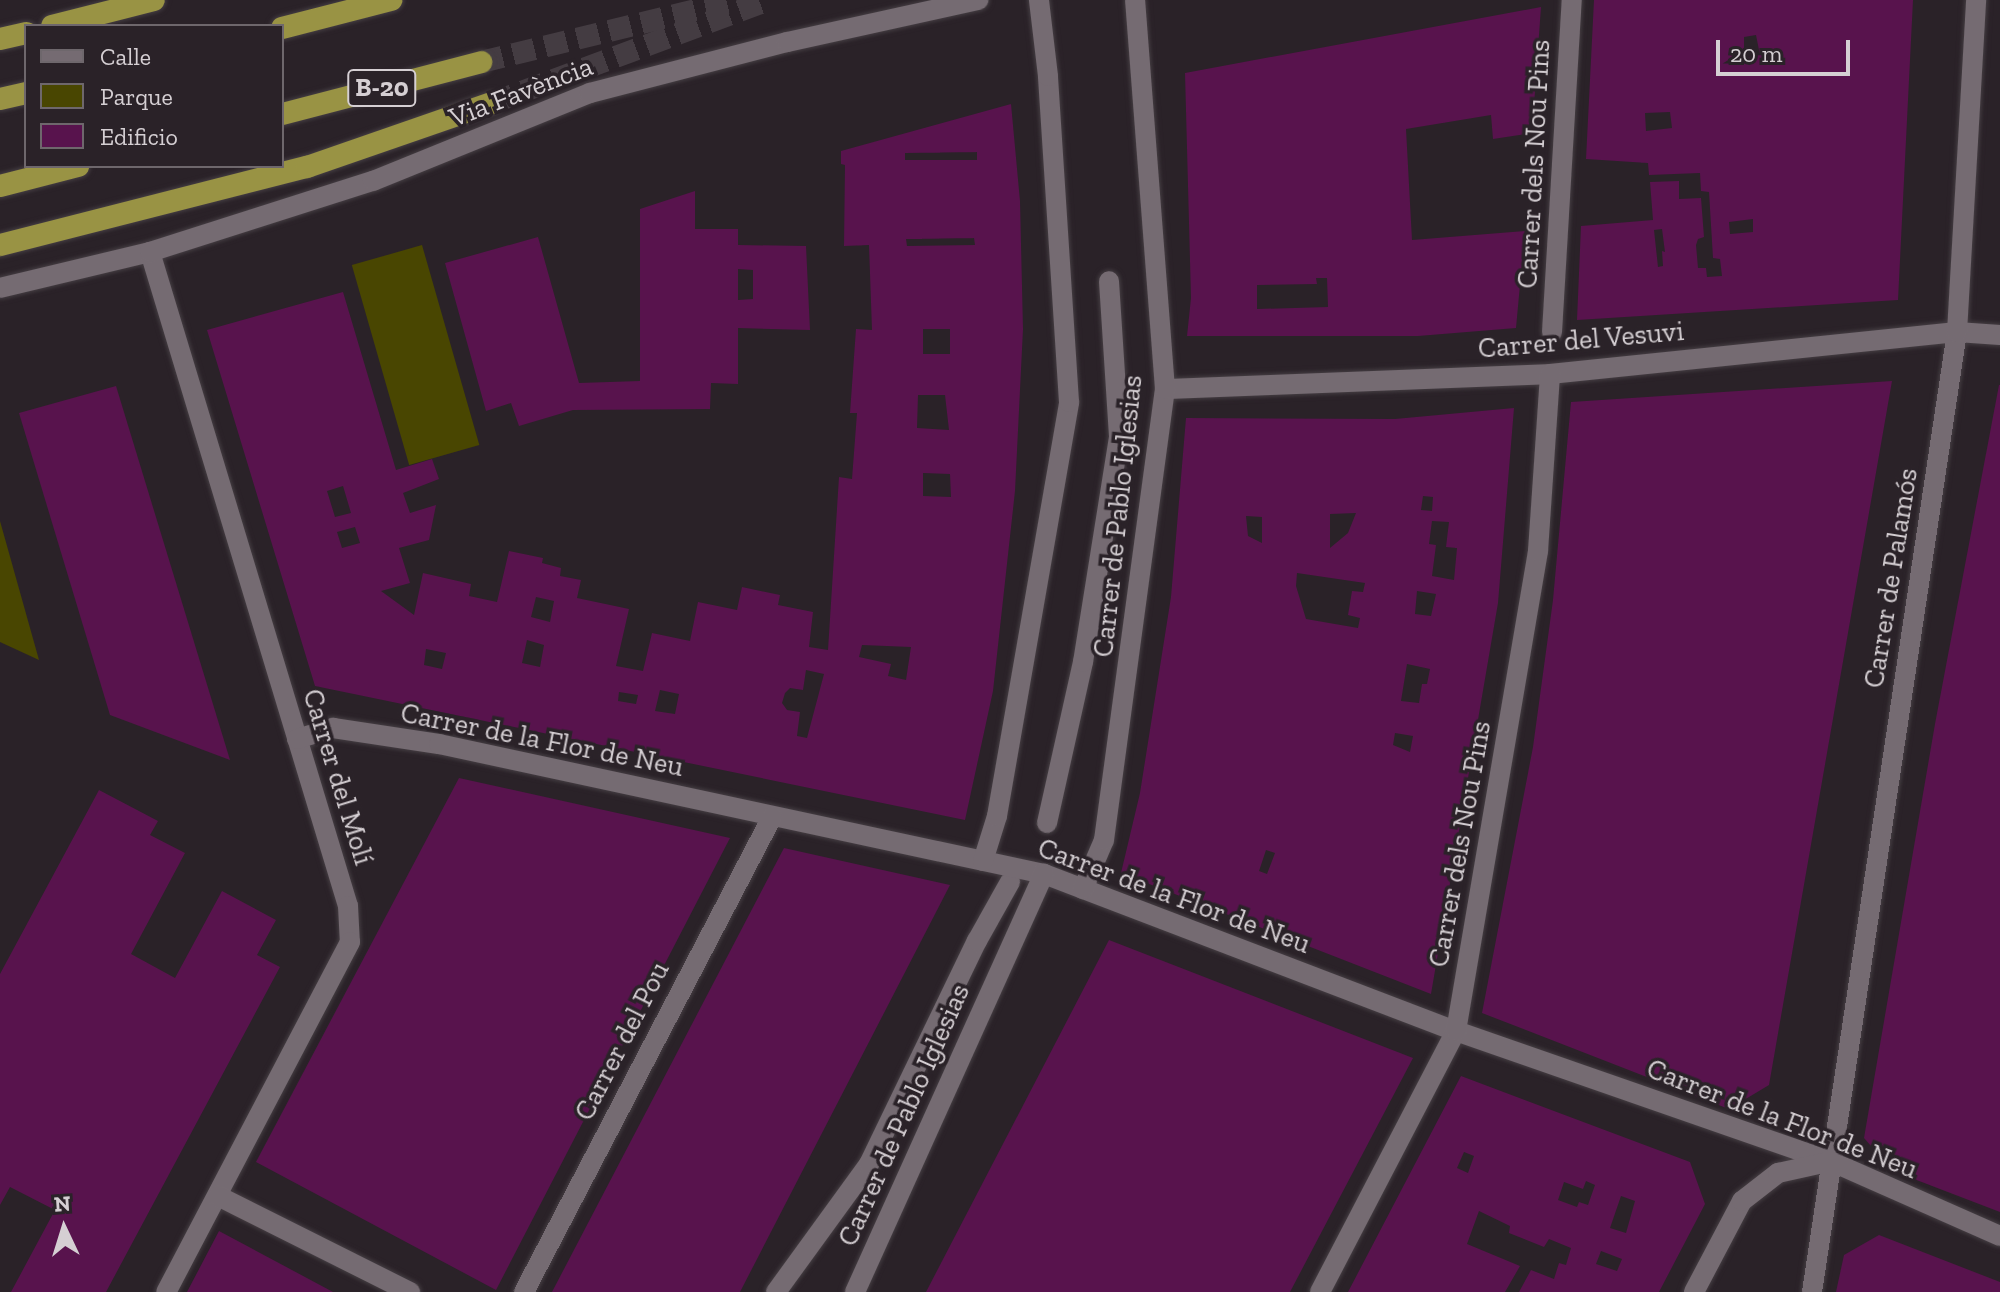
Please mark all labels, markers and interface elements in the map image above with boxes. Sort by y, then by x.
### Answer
legend [24,24,284,168]
scale bar [1720,24,1854,74]
street label: Carrer dels Nou Pins [1511,38,1557,290]
text: 20 m [1730,39,1782,68]
text: Calle [100,42,151,71]
street label: Via Favència [445,49,597,135]
road number: B-20 [346,66,418,110]
text: Parque [100,82,173,111]
text: Edificio [100,122,178,151]
street label: Carrer del Vesuvi [1476,314,1686,366]
street label: Carrer de Pablo Iglesias [1086,373,1150,659]
street label: Carrer de Palamós [1857,465,1925,691]
street label: Carrer del Molí [295,685,381,869]
street label: Carrer de la Flor de Neu [397,696,687,784]
street label: Carrer dels Nou Pins [1422,718,1498,970]
street label: Carrer de la Flor de Neu [1033,831,1315,961]
street label: Carrer del Pou [567,956,677,1126]
street label: Carrer de Pablo Iglesias [831,978,977,1252]
street label: Carrer de la Flor de Neu [1642,1052,1922,1186]
north arrow [24,1188,104,1268]
text: N [53,1190,72,1218]

